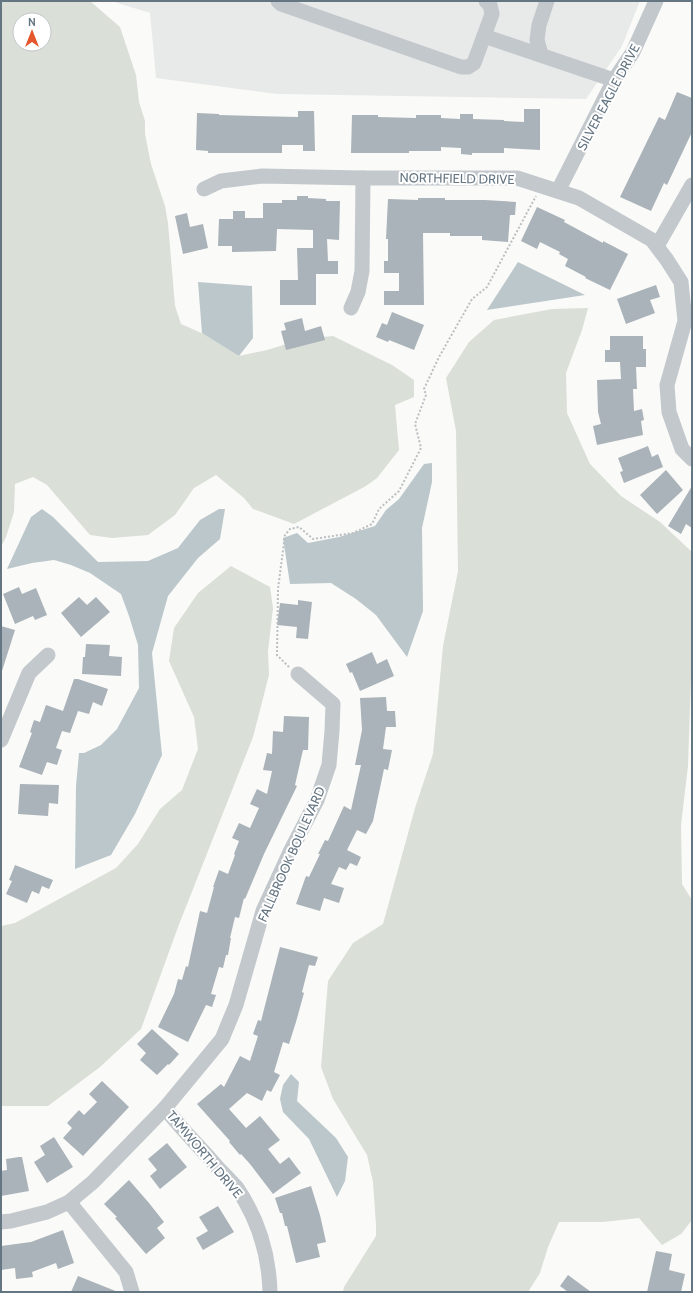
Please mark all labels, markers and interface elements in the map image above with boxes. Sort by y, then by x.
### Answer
north arrow [12,12,52,52]
text: N [28,15,36,29]
street label: SILVER EAGLE DRIVE [573,41,643,153]
street label: NORTHFIELD DRIVE [399,169,515,187]
street label: FALLBROOK BOULEVARD [254,784,328,924]
street label: TAMWORTH DRIVE [164,1107,246,1201]

